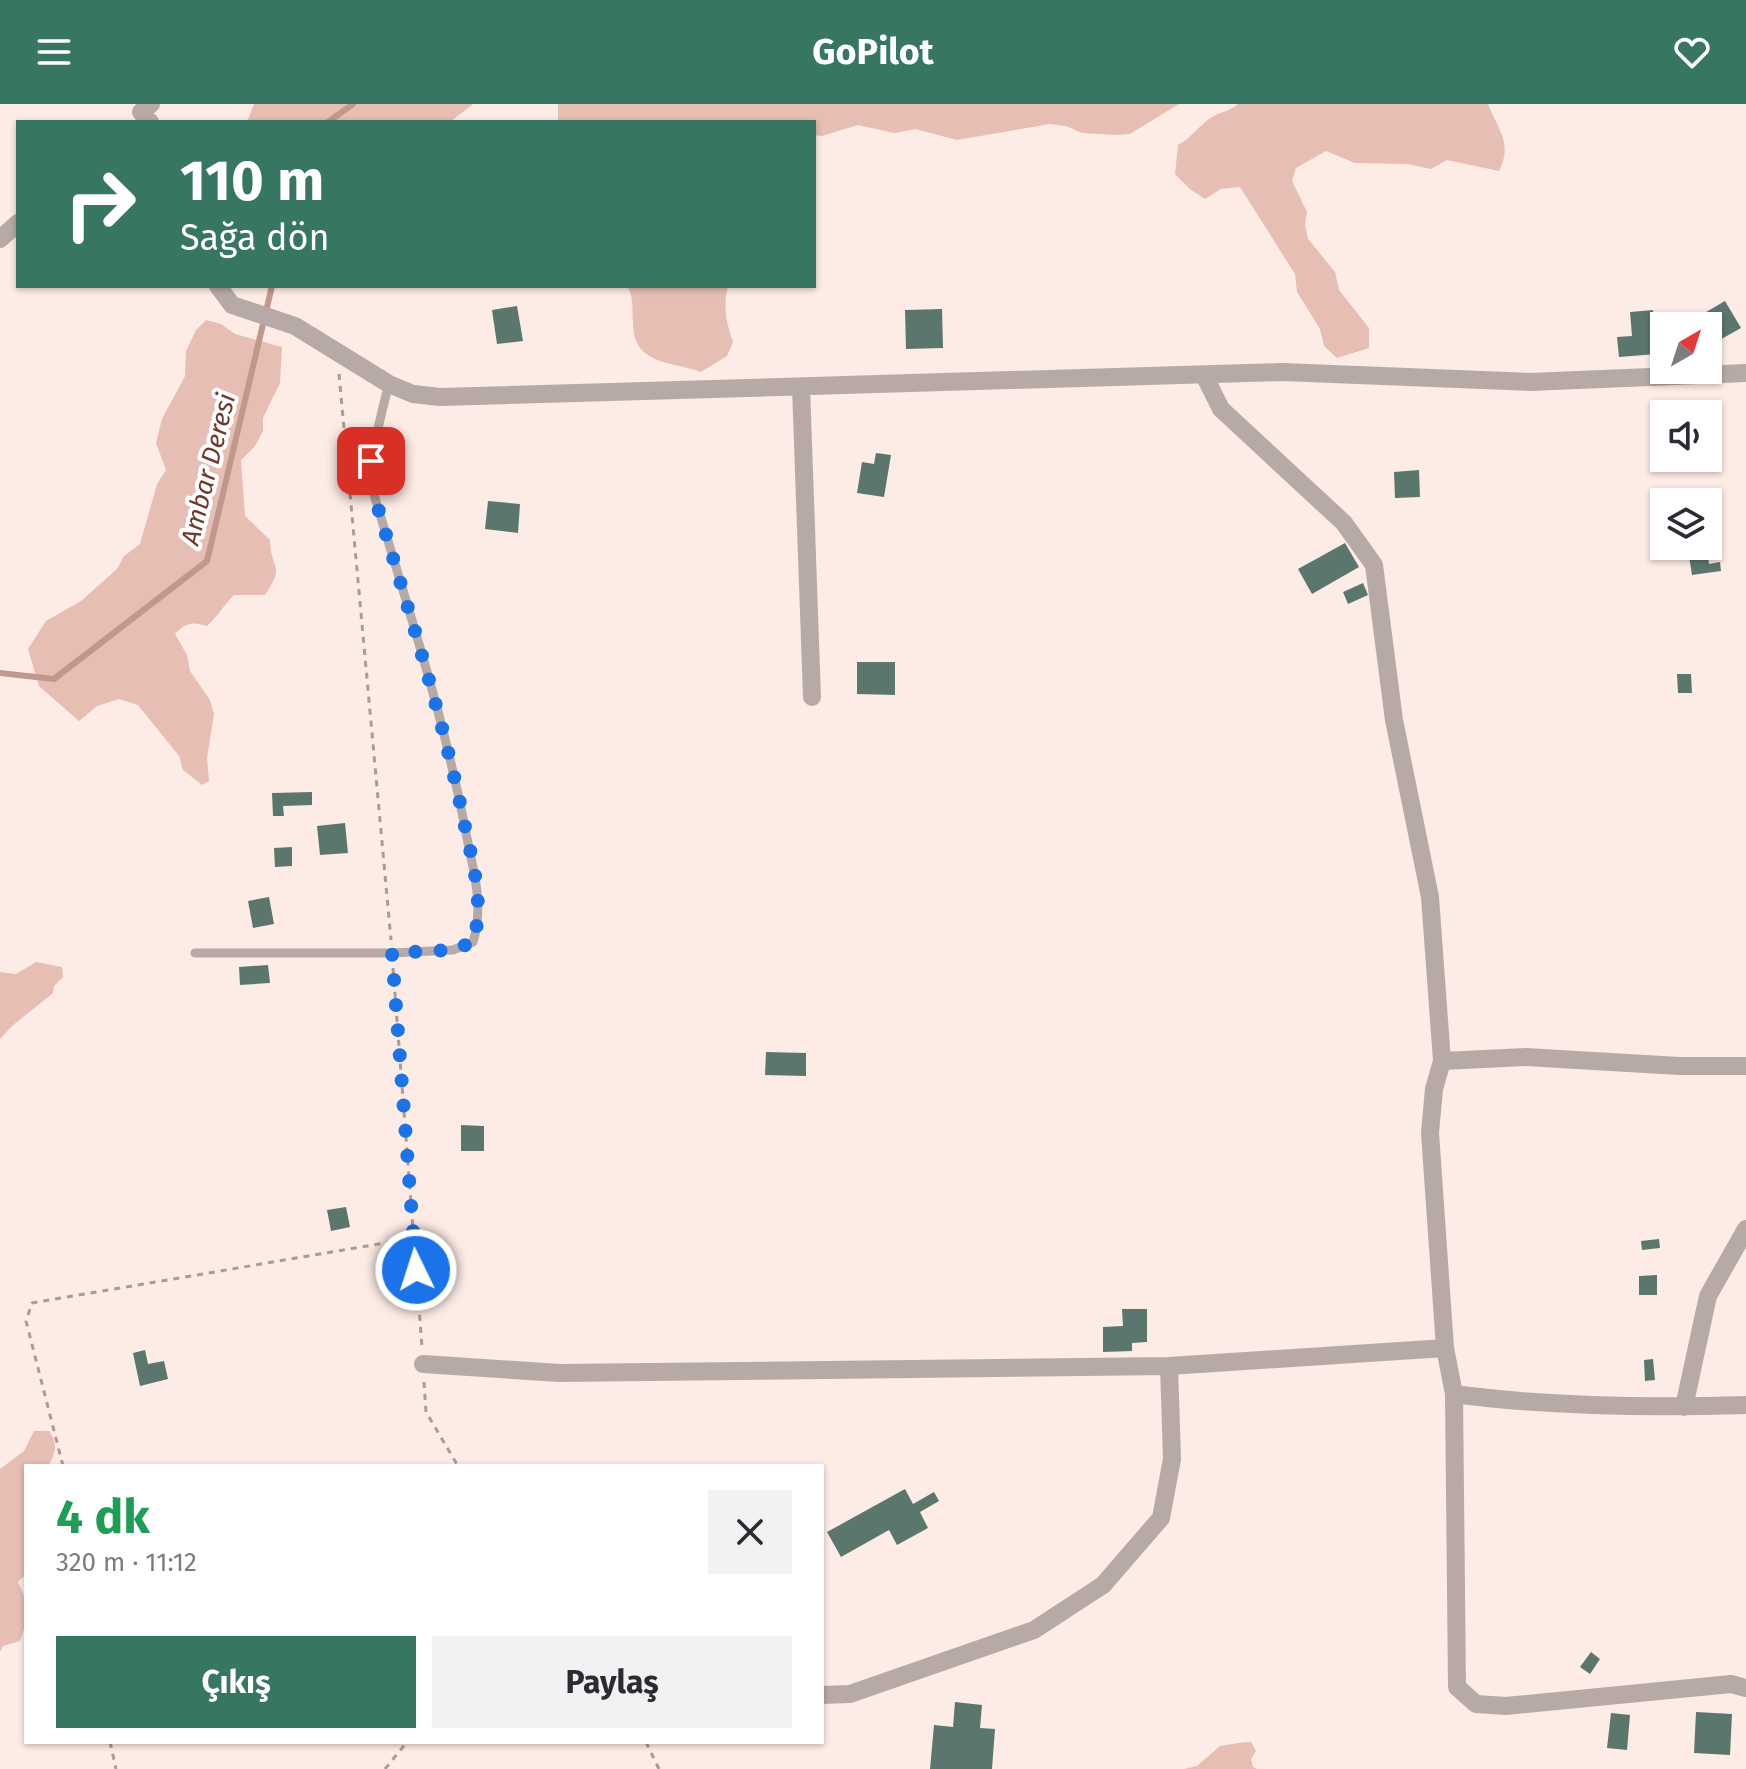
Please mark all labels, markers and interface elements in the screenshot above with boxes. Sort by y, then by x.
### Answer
icon: menu [32,30,76,74]
text: GoPilot [812,30,934,74]
icon: heart [1670,30,1714,74]
text: 110 m [180,148,324,215]
icon: right [48,152,152,256]
text: Sağa dön [180,216,330,260]
north arrow [1650,312,1722,384]
map controls [1650,312,1722,560]
water label: Ambar Deresi [174,390,242,549]
button: sound [1650,400,1722,472]
pin [337,427,405,495]
icon: arrive [349,439,393,483]
button: layers [1650,488,1722,560]
position arrow [374,1228,458,1312]
text: 4 dk [56,1488,150,1546]
button: close [708,1490,792,1574]
text: 320 m · 11:12 [56,1547,197,1578]
button: Çıkış [56,1636,416,1728]
button: Paylaş [432,1636,792,1728]

